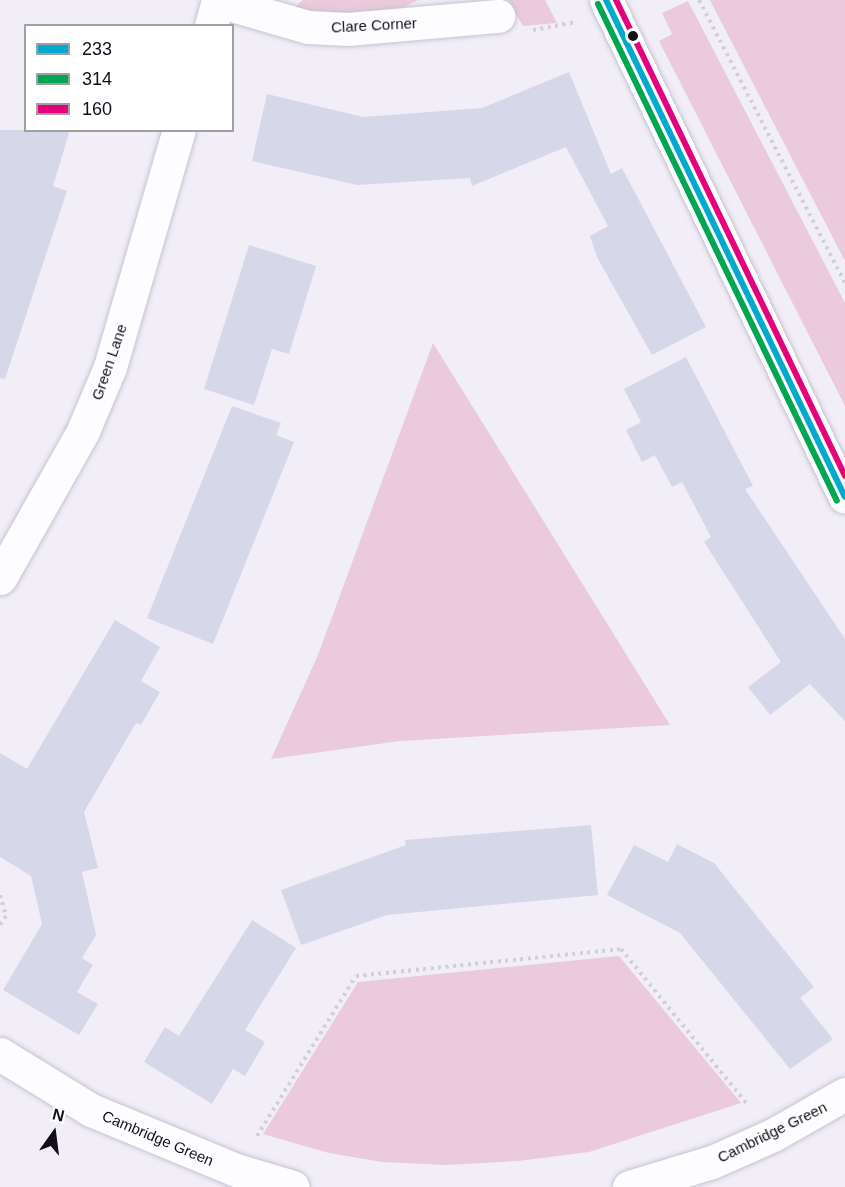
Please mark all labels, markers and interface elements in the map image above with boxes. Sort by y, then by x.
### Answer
street label: Clare Corner [331,14,417,36]
legend [24,24,234,132]
unlabelled marker [627,30,639,42]
text: 233 [82,39,112,59]
text: 314 [82,69,112,89]
text: 160 [82,99,112,119]
street label: Green Lane [88,322,130,402]
street label: Cambridge Green [714,1098,830,1166]
north arrow [24,1103,84,1163]
text: N [51,1105,66,1125]
street label: Cambridge Green [100,1106,216,1170]

